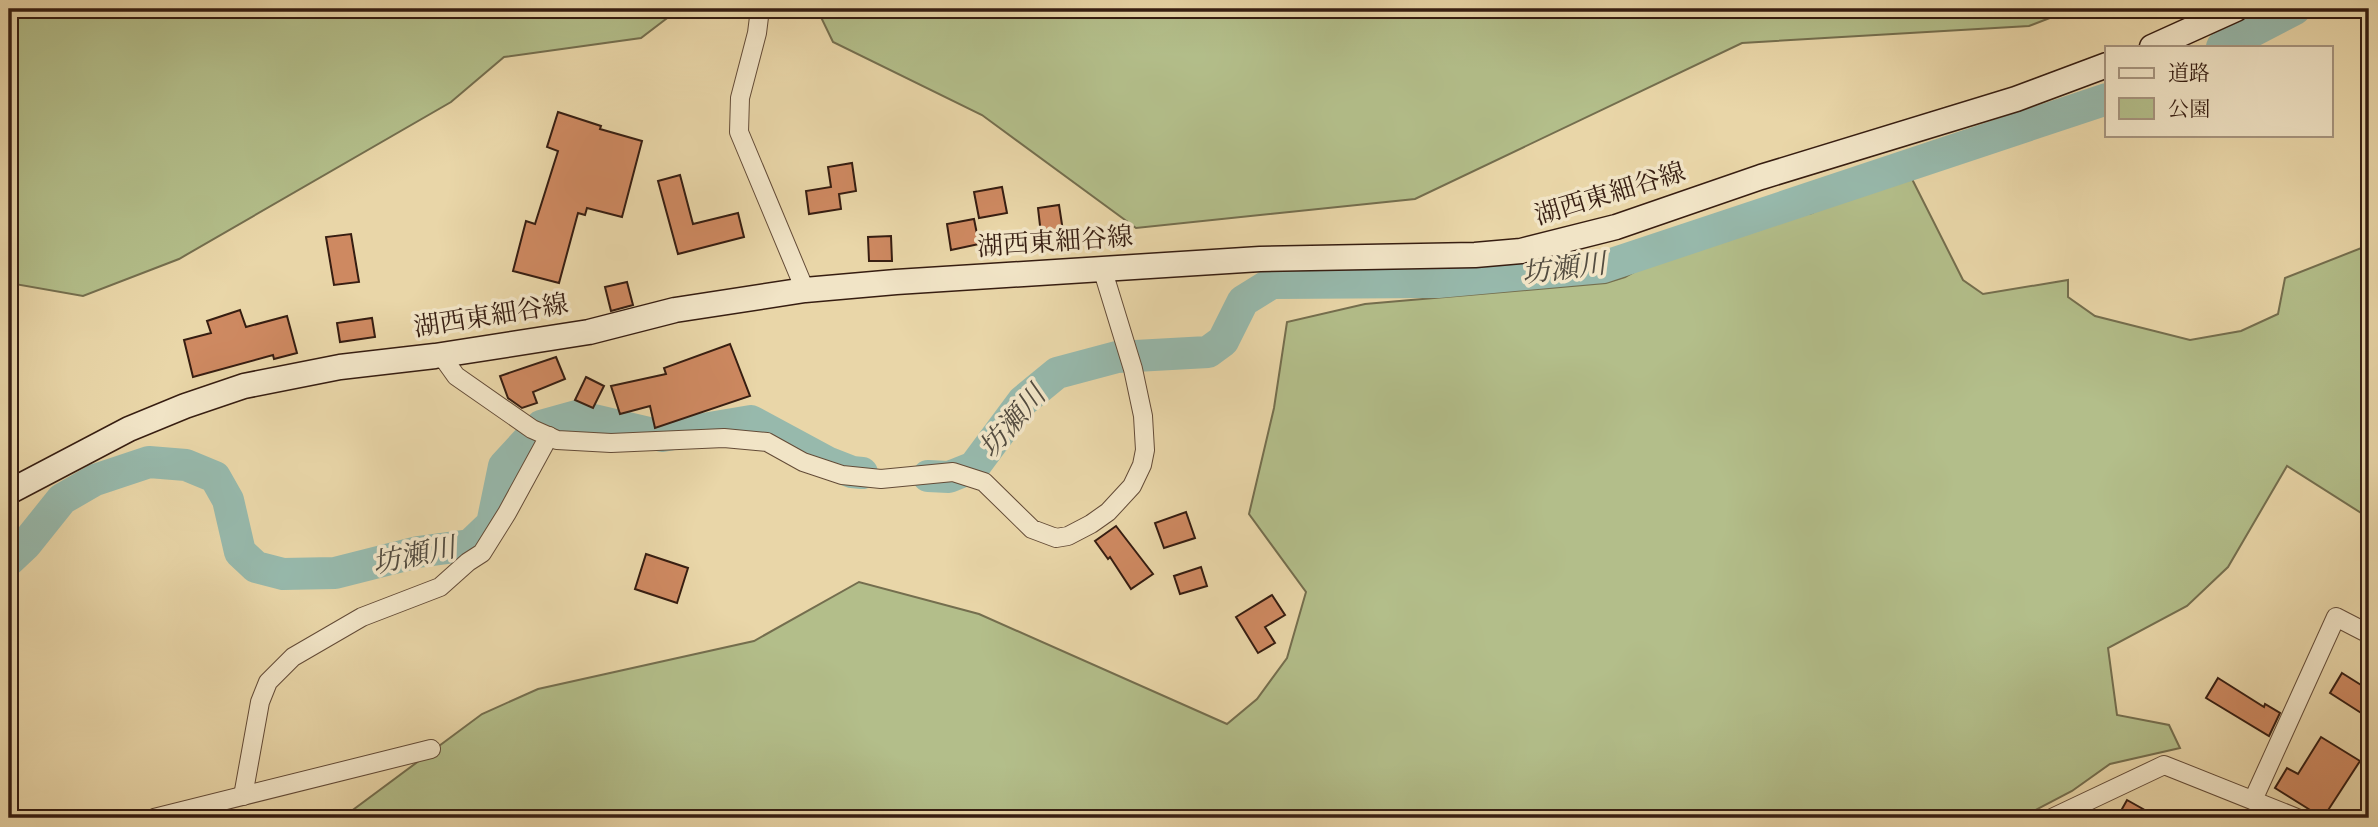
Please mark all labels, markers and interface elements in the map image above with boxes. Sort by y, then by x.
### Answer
legend [2105,46,2332,136]
text: 道路 [2168,61,2210,87]
text: 公園 [2168,97,2210,123]
street label: 湖西東細谷線 [1531,156,1689,232]
street label: 湖西東細谷線 [976,221,1134,263]
water label: 坊瀬川 [1520,246,1611,291]
street label: 湖西東細谷線 [411,288,571,344]
water label: 坊瀬川 [972,377,1056,465]
water label: 坊瀬川 [369,530,462,582]

